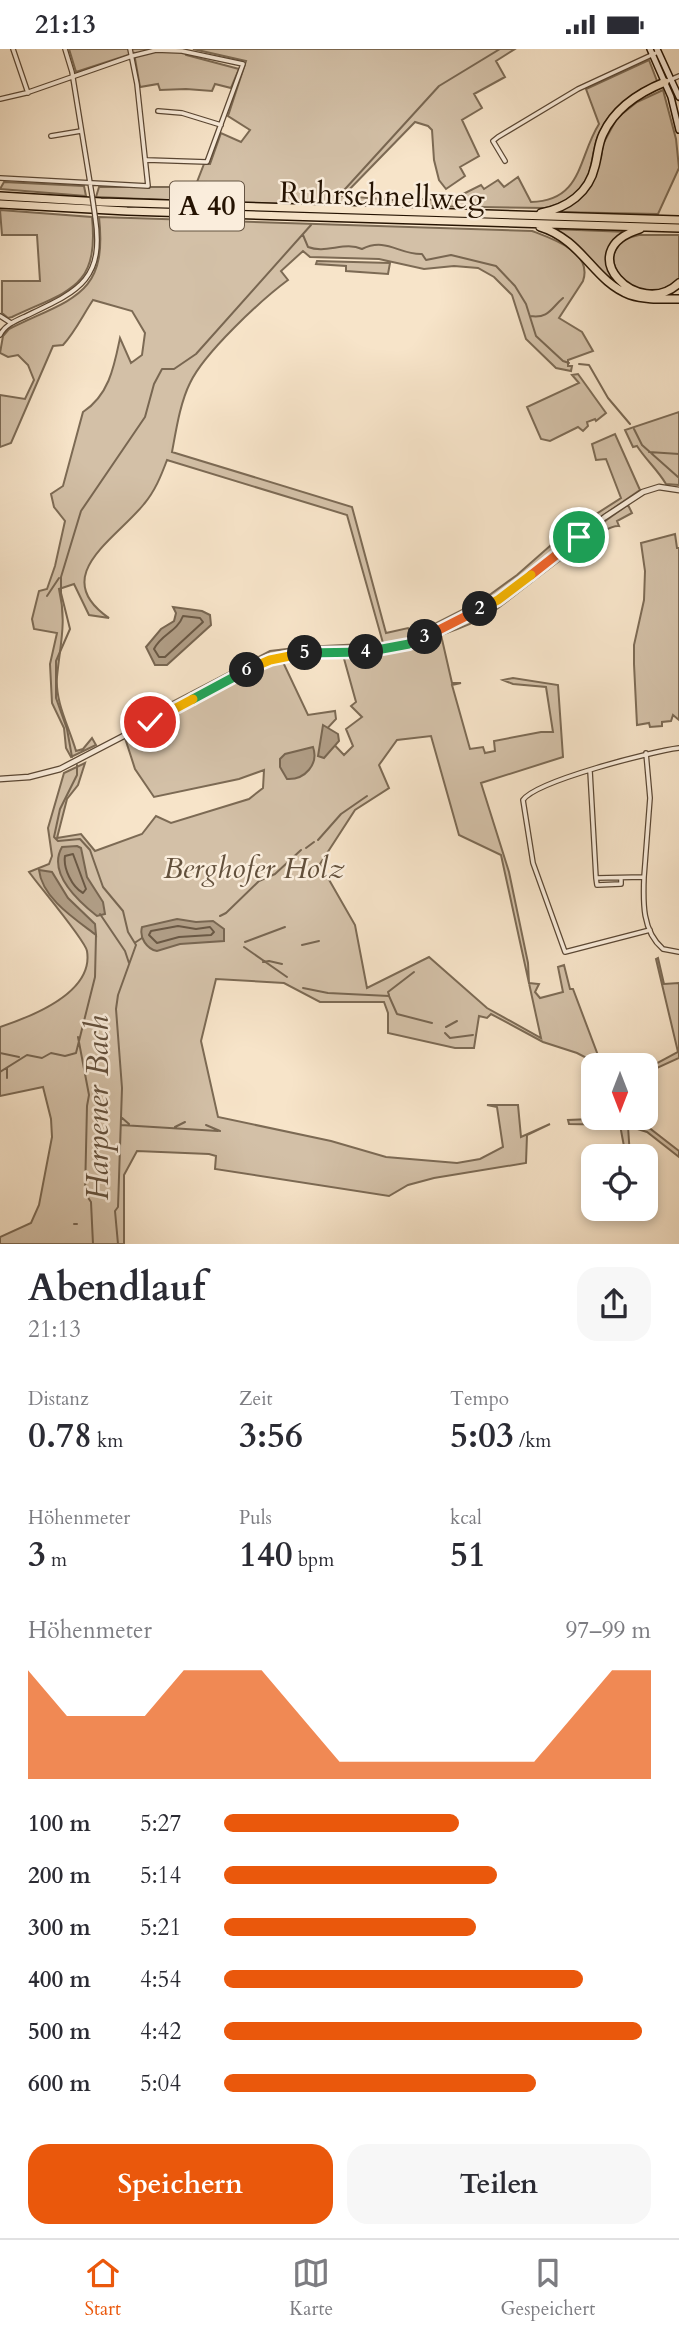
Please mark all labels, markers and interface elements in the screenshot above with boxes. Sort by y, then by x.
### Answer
text: 21:13 [35,7,96,42]
street label: Ruhrschnellweg [279,172,485,220]
road number: A 40 [170,181,244,231]
pin [549,507,609,567]
icon: arrive [560,518,598,556]
pin: 2 [462,591,498,627]
text: 2 [475,595,484,621]
pin: 3 [408,619,442,655]
text: 3 [420,623,429,649]
pin: 5 [288,635,322,671]
pin: 4 [348,635,384,669]
text: 4 [361,638,370,664]
text: 5 [300,639,309,665]
pin: 6 [230,653,264,687]
text: 6 [242,656,251,682]
pin [120,692,180,752]
icon: check [131,703,169,741]
park label: Berghofer Holz [163,848,345,889]
water label: Harpener Bach [76,1016,120,1200]
north arrow [581,1053,658,1131]
map controls [581,1053,658,1221]
button: locate [581,1144,658,1221]
text: Abendlauf [28,1262,205,1314]
button: share [577,1267,651,1341]
text: 21:13 [28,1314,81,1345]
text: Distanz [28,1386,89,1412]
text: Zeit [239,1386,273,1412]
text: Tempo [450,1386,509,1412]
text: 0.78 [28,1412,92,1460]
text: 3:56 [239,1412,303,1460]
text: 5:03 [450,1412,514,1460]
text: km [92,1428,123,1454]
text: /km [514,1428,551,1454]
text: Höhenmeter [28,1505,130,1531]
text: Puls [239,1505,272,1531]
text: kcal [450,1505,482,1531]
text: 3 [28,1531,46,1579]
text: 140 [239,1531,293,1579]
text: 51 [450,1531,486,1579]
text: m [46,1547,67,1573]
text: bpm [293,1547,334,1573]
text: Höhenmeter [28,1615,152,1646]
text: 97–99 m [566,1615,651,1646]
text: 100 m [28,1808,91,1839]
text: 5:27 [140,1808,181,1839]
text: 200 m [28,1860,91,1891]
text: 5:14 [140,1860,181,1891]
text: 300 m [28,1912,91,1943]
text: 5:21 [140,1912,181,1943]
text: 400 m [28,1964,91,1995]
text: 4:54 [140,1964,181,1995]
text: 500 m [28,2016,91,2047]
text: 4:42 [140,2016,181,2047]
text: 600 m [28,2068,91,2099]
text: 5:04 [140,2068,181,2099]
button: Speichern [28,2144,333,2224]
button: Teilen [347,2144,651,2224]
tab: Start [84,2254,122,2322]
tab: Karte [289,2254,333,2322]
tab: Gespeichert [501,2254,595,2322]

